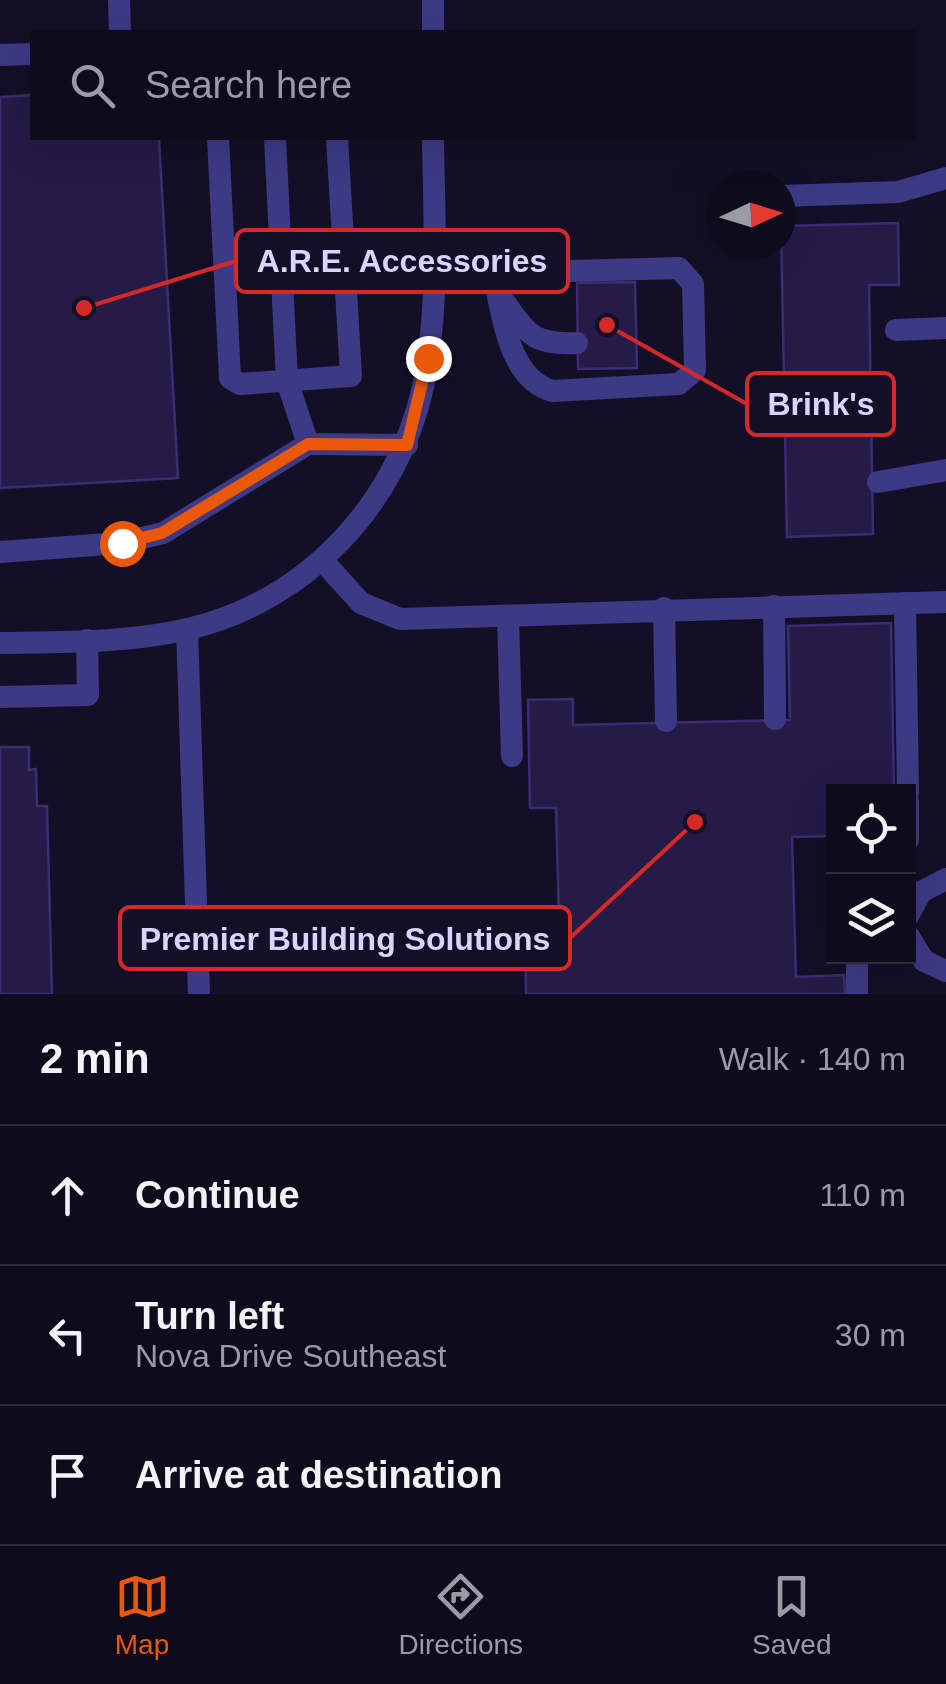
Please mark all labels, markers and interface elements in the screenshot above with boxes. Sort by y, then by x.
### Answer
search box [30,30,916,140]
icon: search [65,58,120,113]
text: Search here [145,64,352,106]
north arrow [706,170,796,260]
callout: A.R.E. Accessories [236,230,568,292]
text: A.R.E. Accessories [257,243,547,279]
route end [406,336,452,382]
callout: Brink's [747,373,894,435]
text: Brink's [767,386,875,422]
route start [100,521,146,567]
map controls [826,784,916,964]
button: locate [826,784,916,874]
button: layers [826,874,916,964]
callout: Premier Building Solutions [120,907,570,969]
text: Premier Building Solutions [140,921,550,957]
text: 2 min [40,1035,150,1082]
text: Walk · 140 m [719,1041,906,1077]
icon: ahead [40,1168,95,1223]
text: Continue [135,1174,300,1216]
text: 110 m [819,1177,906,1213]
text: Turn left [135,1295,284,1337]
icon: left [40,1308,95,1363]
text: 30 m [835,1317,906,1353]
text: Nova Drive Southeast [135,1338,446,1374]
icon: arrive [40,1448,95,1503]
text: Arrive at destination [135,1454,502,1496]
tab: Map [115,1569,170,1661]
tab: Directions [399,1569,523,1661]
tab: Saved [752,1569,831,1661]

